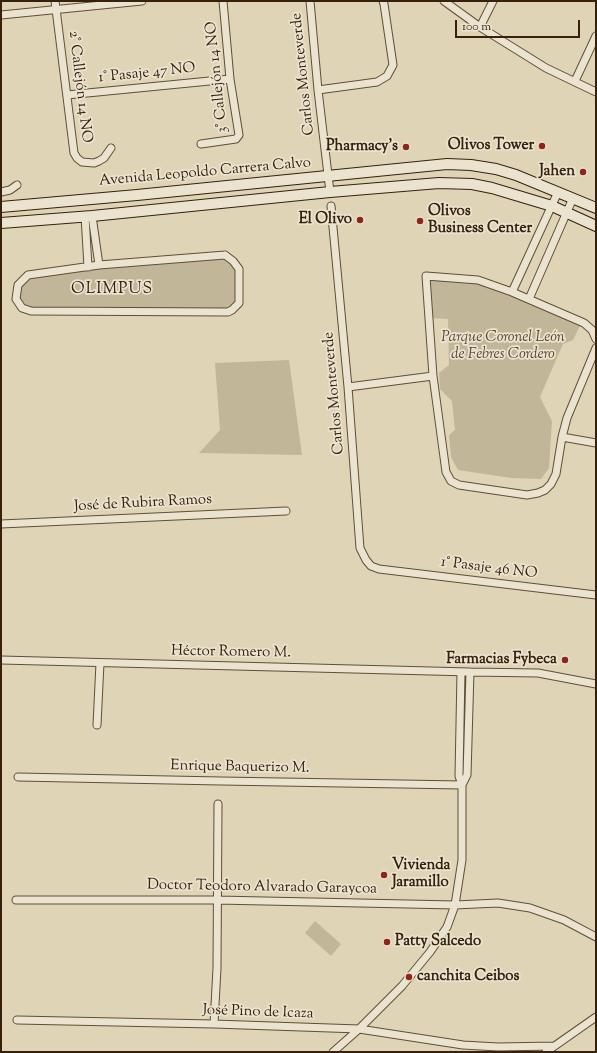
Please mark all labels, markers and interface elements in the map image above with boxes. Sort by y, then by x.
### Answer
street label: Carlos Monteverde [289,12,319,136]
scale bar [457,12,582,38]
text: 100 m [462,18,491,36]
street label: 3° Callejón 14 NO [203,20,233,134]
street label: 2° Callejón 14 NO [63,30,95,144]
street label: 1° Pasaje 47 NO [98,60,196,88]
place label: Olivos Tower [448,137,534,155]
place label: Pharmacy's [326,138,398,156]
marker: Olivos Tower [537,141,547,151]
marker: Pharmacy's [401,142,411,152]
street label: Avenida Leopoldo Carrera Calvo [98,155,312,191]
place label: Jahen [539,163,575,181]
marker: Jahen [578,167,588,177]
place label: Olivos Business Center [428,203,532,238]
place label: El Olivo [299,211,352,229]
marker: El Olivo [355,215,365,225]
marker: Olivos Business Center [415,216,425,226]
district label: OLIMPUS [71,280,153,300]
park label: Parque Coronel León de Febres Cordero [441,329,565,364]
street label: Carlos Monteverde [321,331,349,455]
street label: José de Rubira Ramos [74,491,212,517]
street label: 1° Pasaje 46 NO [440,554,538,584]
street label: Héctor Romero M. [171,643,291,663]
place label: Farmacias Fybeca [446,651,557,669]
marker: Farmacias Fybeca [560,655,570,665]
street label: Enrique Baquerizo M. [170,758,310,778]
place label: Vivienda Jaramillo [392,857,451,892]
marker: Vivienda Jaramillo [379,870,389,880]
street label: Doctor Teodoro Alvarado Garaycoa [147,877,377,899]
place label: Patty Salcedo [395,933,481,951]
marker: Patty Salcedo [382,937,392,947]
place label: canchita Ceibos [417,968,519,986]
marker: canchita Ceibos [404,972,414,982]
street label: José Pino de Icaza [202,1002,314,1024]

